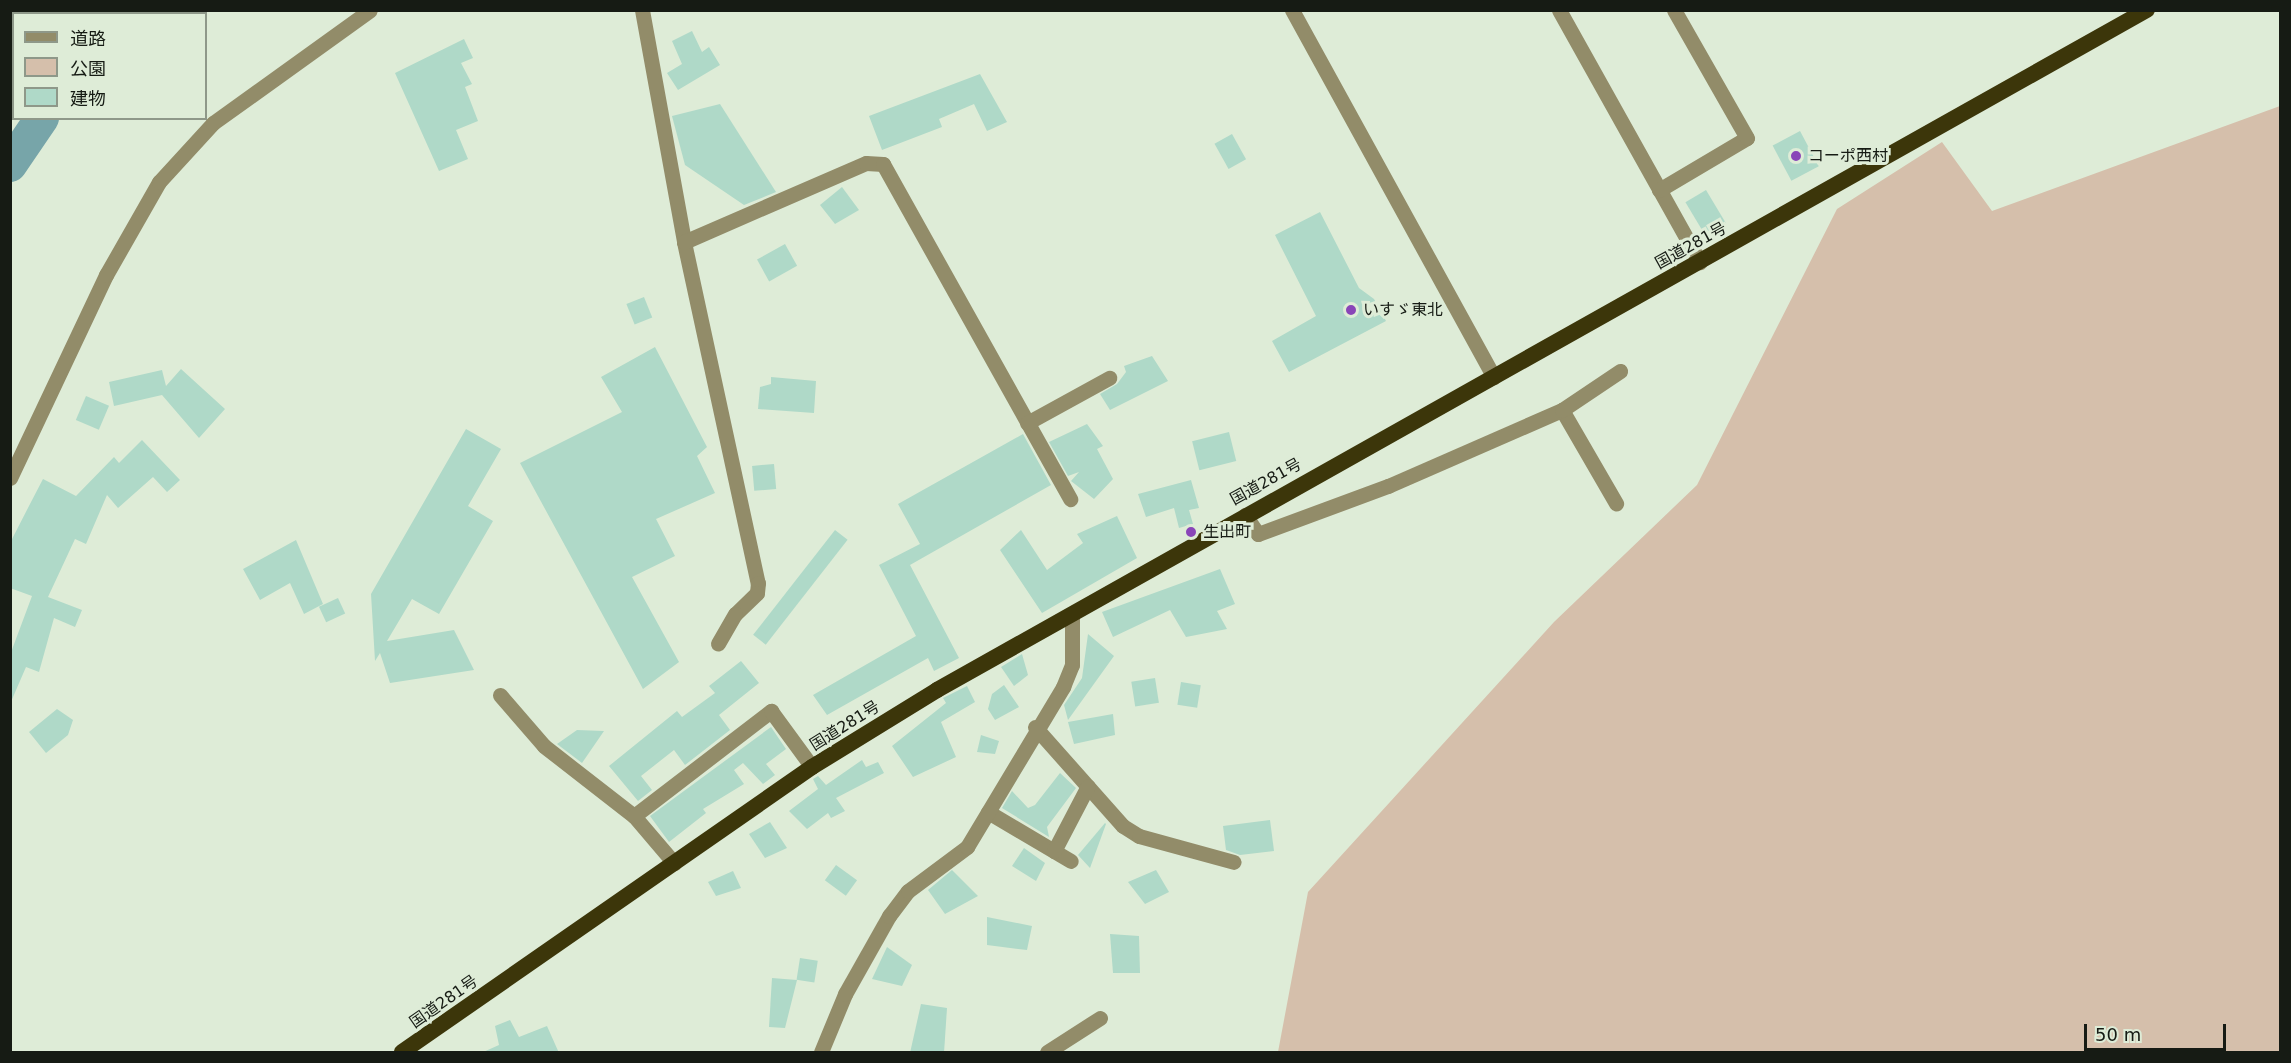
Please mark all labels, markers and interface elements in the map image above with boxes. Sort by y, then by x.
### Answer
legend [12,12,207,120]
text: 道路 [70,28,106,49]
text: 公園 [70,58,106,79]
text: 建物 [70,88,106,109]
place label: コーポ西村 [1808,146,1888,166]
marker: コーポ西村 [1789,149,1803,163]
street label: 国道281号 [1652,219,1730,273]
place label: いすゞ東北 [1363,300,1443,320]
marker: いすゞ東北 [1344,303,1358,317]
street label: 国道281号 [1227,455,1305,509]
place label: 生出町 [1203,522,1251,542]
marker: 生出町 [1184,525,1198,539]
street label: 国道281号 [807,697,883,755]
street label: 国道281号 [406,972,482,1032]
scale bar [2087,1012,2230,1050]
text: 50 m [2095,1024,2141,1045]

